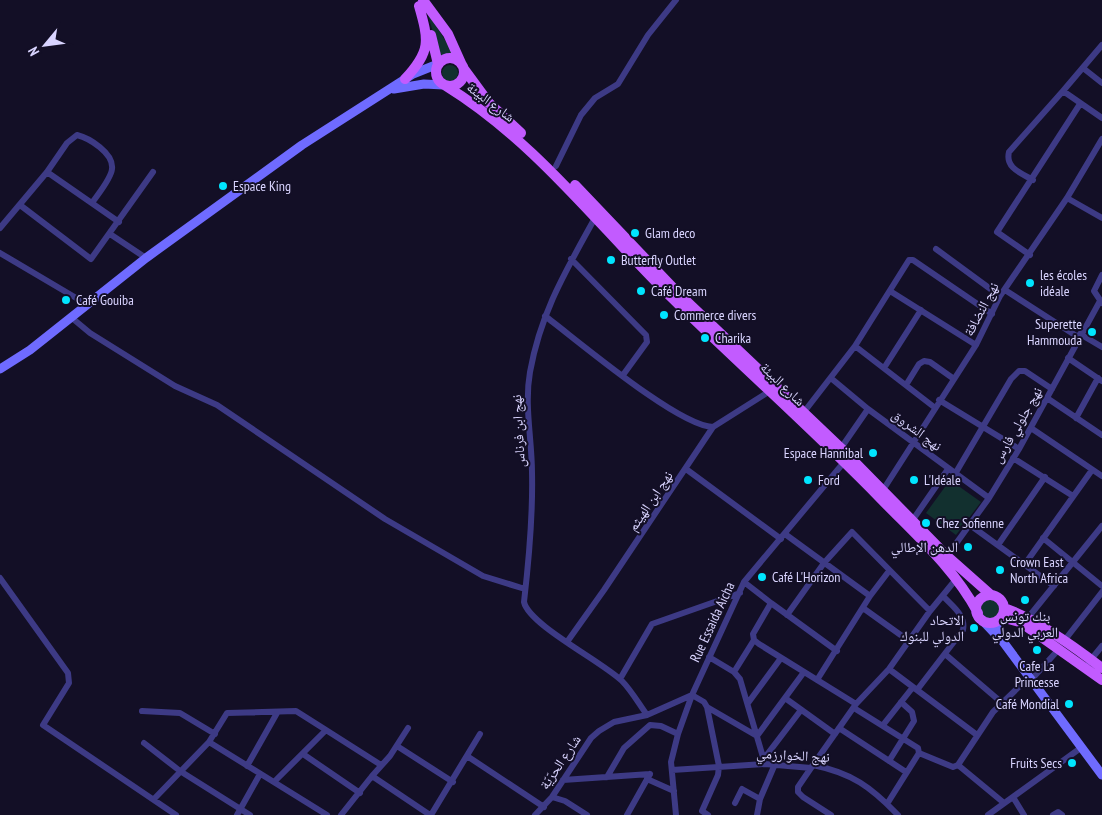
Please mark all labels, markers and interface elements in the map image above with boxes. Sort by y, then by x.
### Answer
north arrow [20,20,70,70]
text: N [24,44,43,59]
street label: شارع البيئة [463,78,519,127]
place label: Espace King [233,177,291,195]
marker: Espace King [217,180,229,192]
place label: Glam deco [645,224,695,242]
marker: Glam deco [629,227,641,239]
place label: Butterfly Outlet [621,251,696,269]
marker: Butterfly Outlet [605,254,617,266]
place label: les écoles idéale [1040,266,1087,300]
marker: les écoles idéale [1024,277,1036,289]
street label: نهج النضافة [959,279,1004,340]
place label: Café Dream [651,282,707,300]
marker: Café Dream [635,285,647,297]
place label: Café Gouiba [76,291,134,309]
marker: Café Gouiba [60,294,72,306]
place label: Commerce divers [674,306,757,324]
marker: Commerce divers [658,309,670,321]
place label: Superette Hammouda [1027,315,1082,349]
marker: Superette Hammouda [1086,326,1098,338]
place label: Charika [715,329,751,347]
marker: Charika [699,332,711,344]
street label: شارع البيئة [756,358,809,410]
street label: نهج جلولي فارس [988,384,1048,468]
street label: نهج ابن فرناس [507,394,530,468]
street label: نهج الشروق [888,405,946,456]
place label: Espace Hannibal [784,444,864,462]
marker: Espace Hannibal [867,447,879,459]
street label: نهج ابن الهيثم [623,467,678,535]
place label: Ford [818,471,840,489]
place label: L'Idéale [924,471,961,489]
marker: Ford [802,474,814,486]
marker: L'Idéale [908,474,920,486]
place label: Chez Sofienne [936,514,1004,532]
marker: Chez Sofienne [920,517,932,529]
place label: الدهن الإطالي [891,538,958,559]
marker: الدهن الإطالي [962,541,974,553]
place label: Crown East North Africa [1010,553,1068,587]
marker: Crown East North Africa [994,564,1006,576]
place label: Café L'Horizon [772,568,840,586]
marker: Café L'Horizon [756,571,768,583]
street label: Rue Essaida Aicha [686,579,738,665]
marker: بنك تونس العربي الدولي [1019,594,1031,606]
place label: بنك تونس العربي الدولي [992,607,1058,644]
place label: الاتحاد الدولي للبنوك [900,611,964,648]
marker: الاتحاد الدولي للبنوك [968,622,980,634]
marker: Cafe La Princesse [1031,644,1043,656]
place label: Cafe La Princesse [1015,657,1060,691]
place label: Café Mondial [996,695,1060,713]
marker: Café Mondial [1063,698,1075,710]
street label: شارع الحرّيّة [535,731,586,793]
street label: نهج الخوارزمي [756,744,830,768]
place label: Fruits Secs [1010,754,1062,772]
marker: Fruits Secs [1066,757,1078,769]

